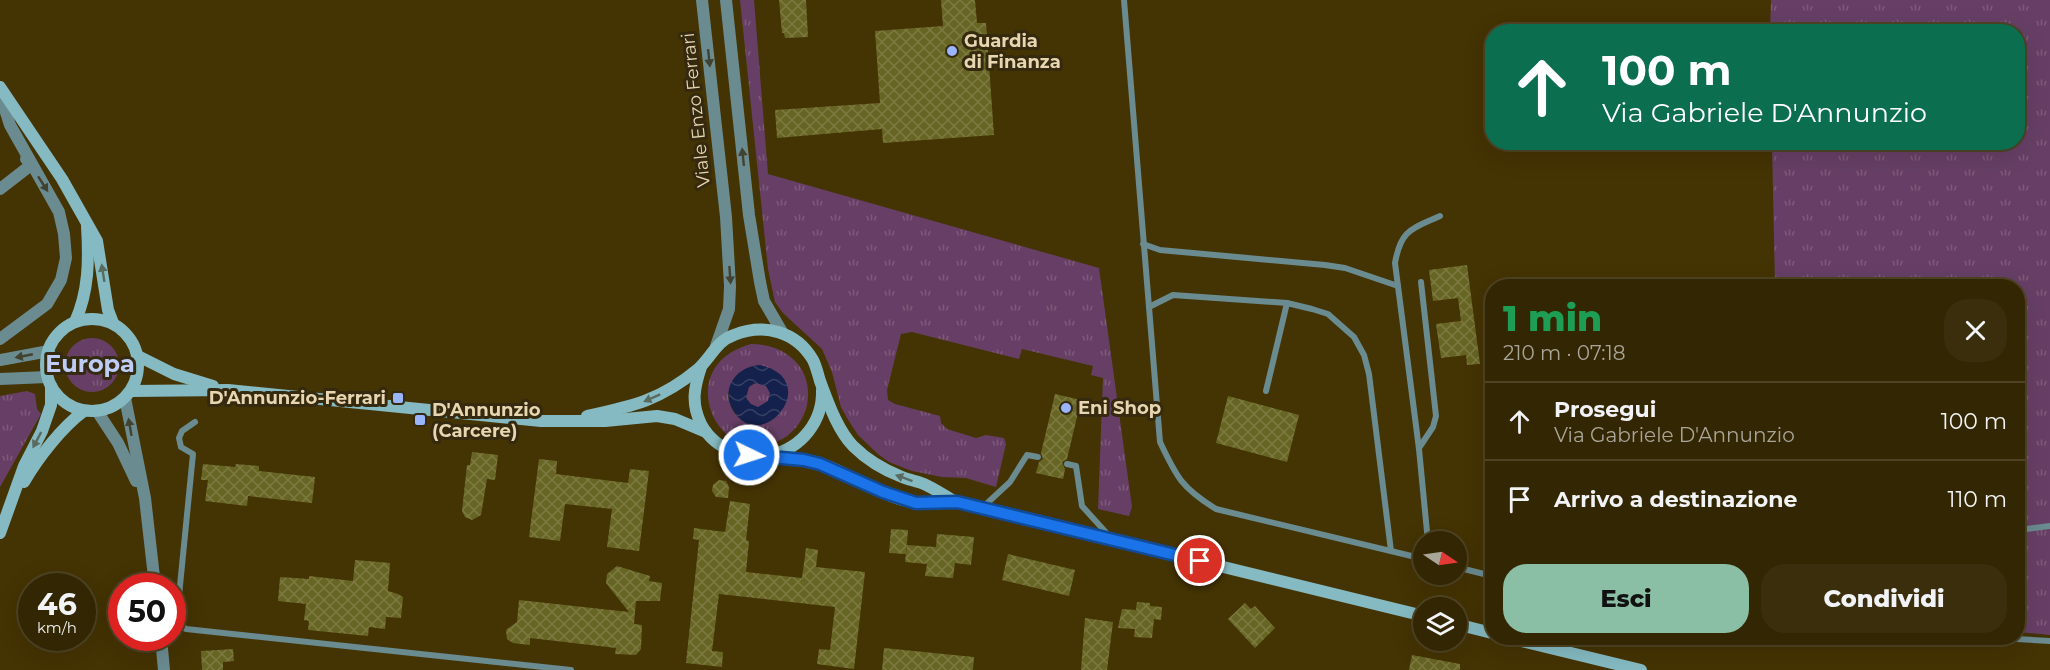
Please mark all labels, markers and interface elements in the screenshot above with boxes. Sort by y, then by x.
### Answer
place label: Guardia di Finanza [964,30,1061,73]
street label: Viale Enzo Ferrari [677,32,715,188]
marker: Guardia di Finanza [945,44,959,58]
text: 100 m [1602,44,1731,96]
icon: ahead [1503,48,1581,126]
one-way arrow [704,49,713,68]
text: Via Gabriele D'Annunzio [1602,96,1927,129]
one-way arrow [738,147,748,166]
one-way arrow [38,176,49,193]
one-way arrow [99,264,108,283]
one-way arrow [725,265,734,284]
text: 1 min [1503,296,1602,340]
button: close [1944,299,2007,362]
text: 210 m · 07:18 [1503,341,1626,365]
district label: Europa [45,349,135,378]
one-way arrow [15,352,34,361]
place label: D'Annunzio-Ferrari [209,387,386,409]
marker: D'Annunzio-Ferrari [391,391,405,405]
one-way arrow [644,394,661,403]
text: Prosegui [1554,396,1656,423]
place label: Eni Shop [1078,397,1161,419]
place label: D'Annunzio (Carcere) [432,399,541,442]
marker: Eni Shop [1059,401,1073,415]
icon: ahead [1503,405,1536,438]
text: 100 m [1941,408,2007,435]
marker: D'Annunzio (Carcere) [413,413,427,427]
one-way arrow [126,418,135,437]
position arrow [717,423,781,487]
text: Via Gabriele D'Annunzio [1554,423,1795,447]
one-way arrow [32,432,42,449]
one-way arrow [895,472,913,482]
icon: arrive [1503,483,1536,516]
text: Arrivo a destinazione [1554,486,1797,513]
text: 110 m [1947,486,2007,513]
north arrow [1413,531,1467,585]
map controls [1413,531,1467,651]
pin [1174,535,1225,586]
icon: arrive [1183,544,1216,577]
button: Esci [1503,564,1749,633]
button: Condividi [1761,564,2007,633]
speed limit sign: 50 [108,573,186,651]
text: 46 [37,586,77,623]
button: layers [1413,597,1467,651]
text: km/h [37,618,77,637]

